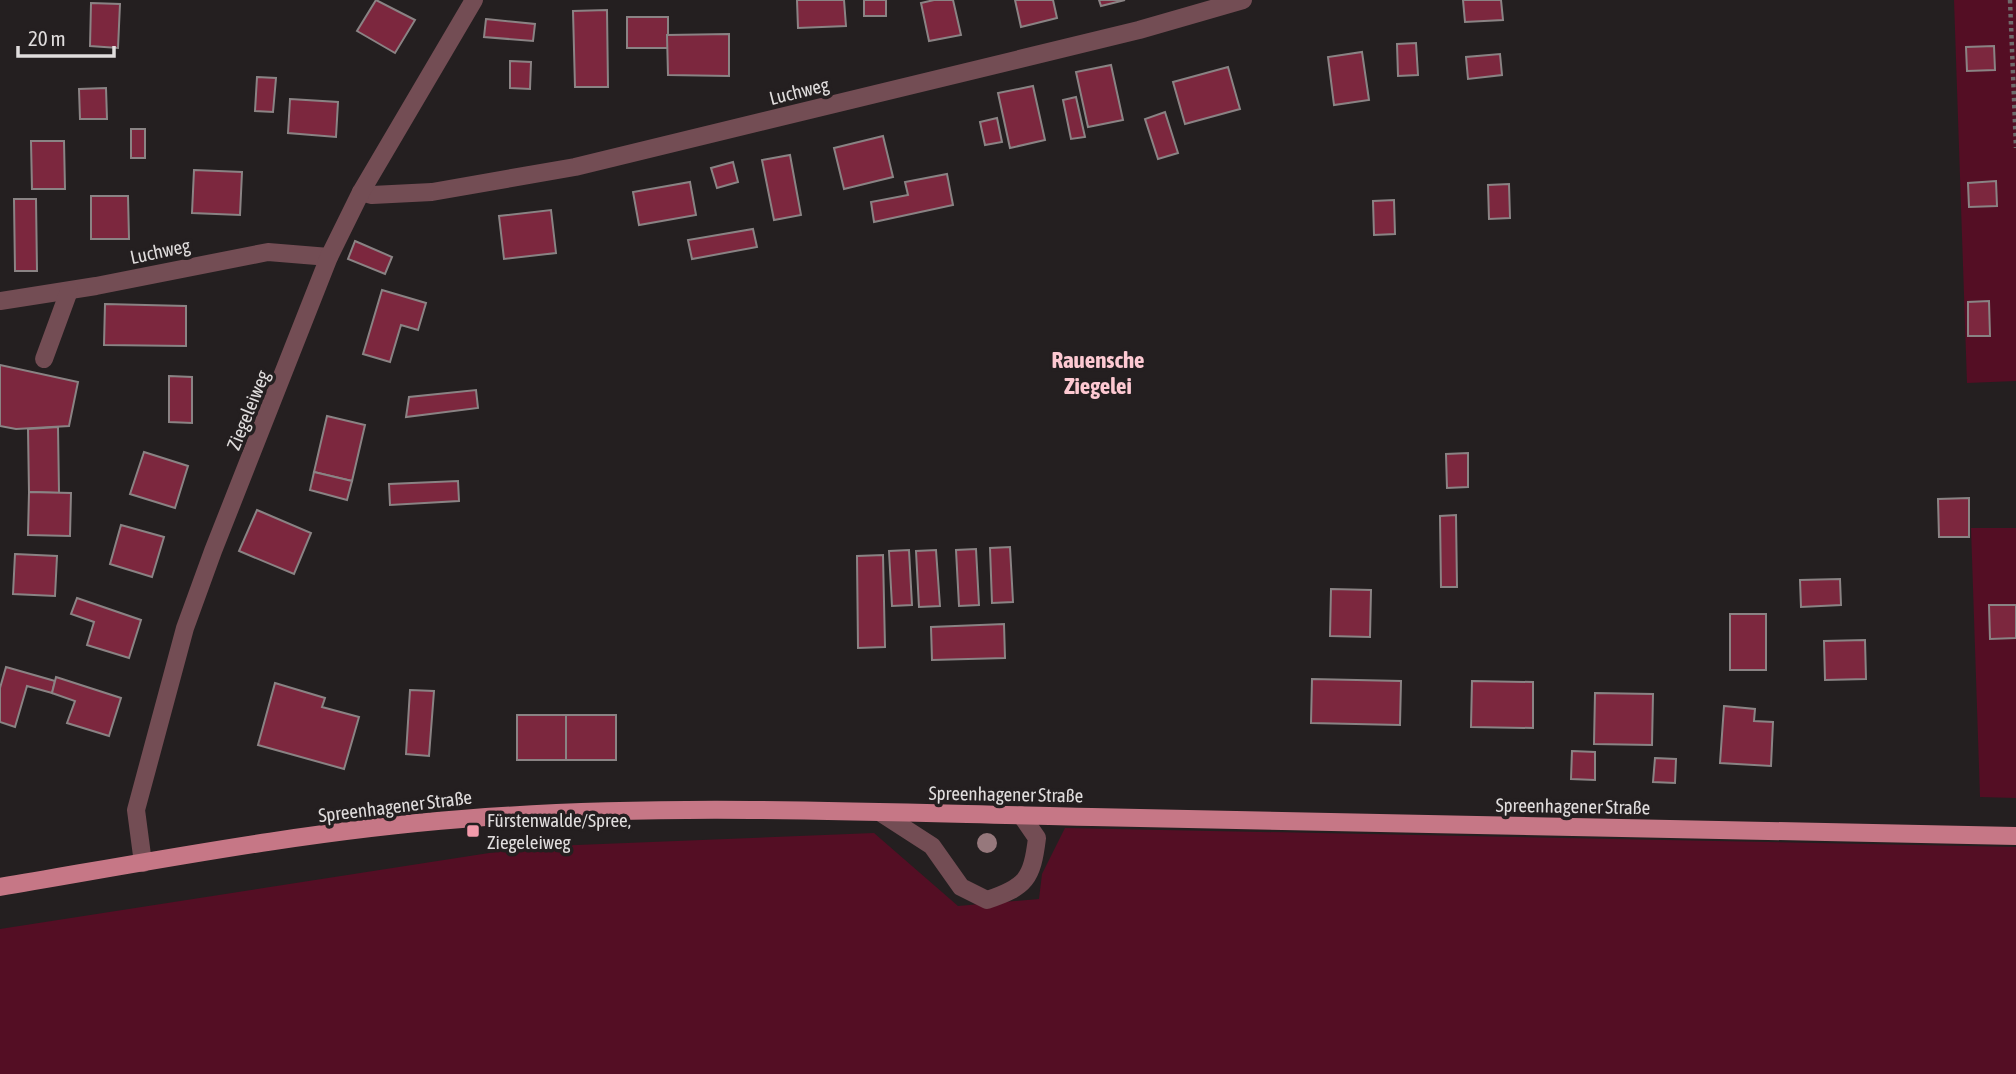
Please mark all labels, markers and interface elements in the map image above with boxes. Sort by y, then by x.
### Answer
scale bar [18,14,114,58]
text: 20 m [28,26,66,50]
street label: Luchweg [767,73,832,109]
street label: Luchweg [128,234,193,268]
district label: Rauensche Ziegelei [1051,347,1145,399]
street label: Ziegeleiweg [222,366,274,453]
street label: Spreenhagener Straße [929,782,1083,806]
street label: Spreenhagener Straße [317,786,473,826]
street label: Spreenhagener Straße [1496,794,1650,818]
place label: Fürstenwalde/Spree, Ziegeleiweg [487,809,631,853]
marker: Fürstenwalde/Spree, Ziegeleiweg [465,823,481,839]

